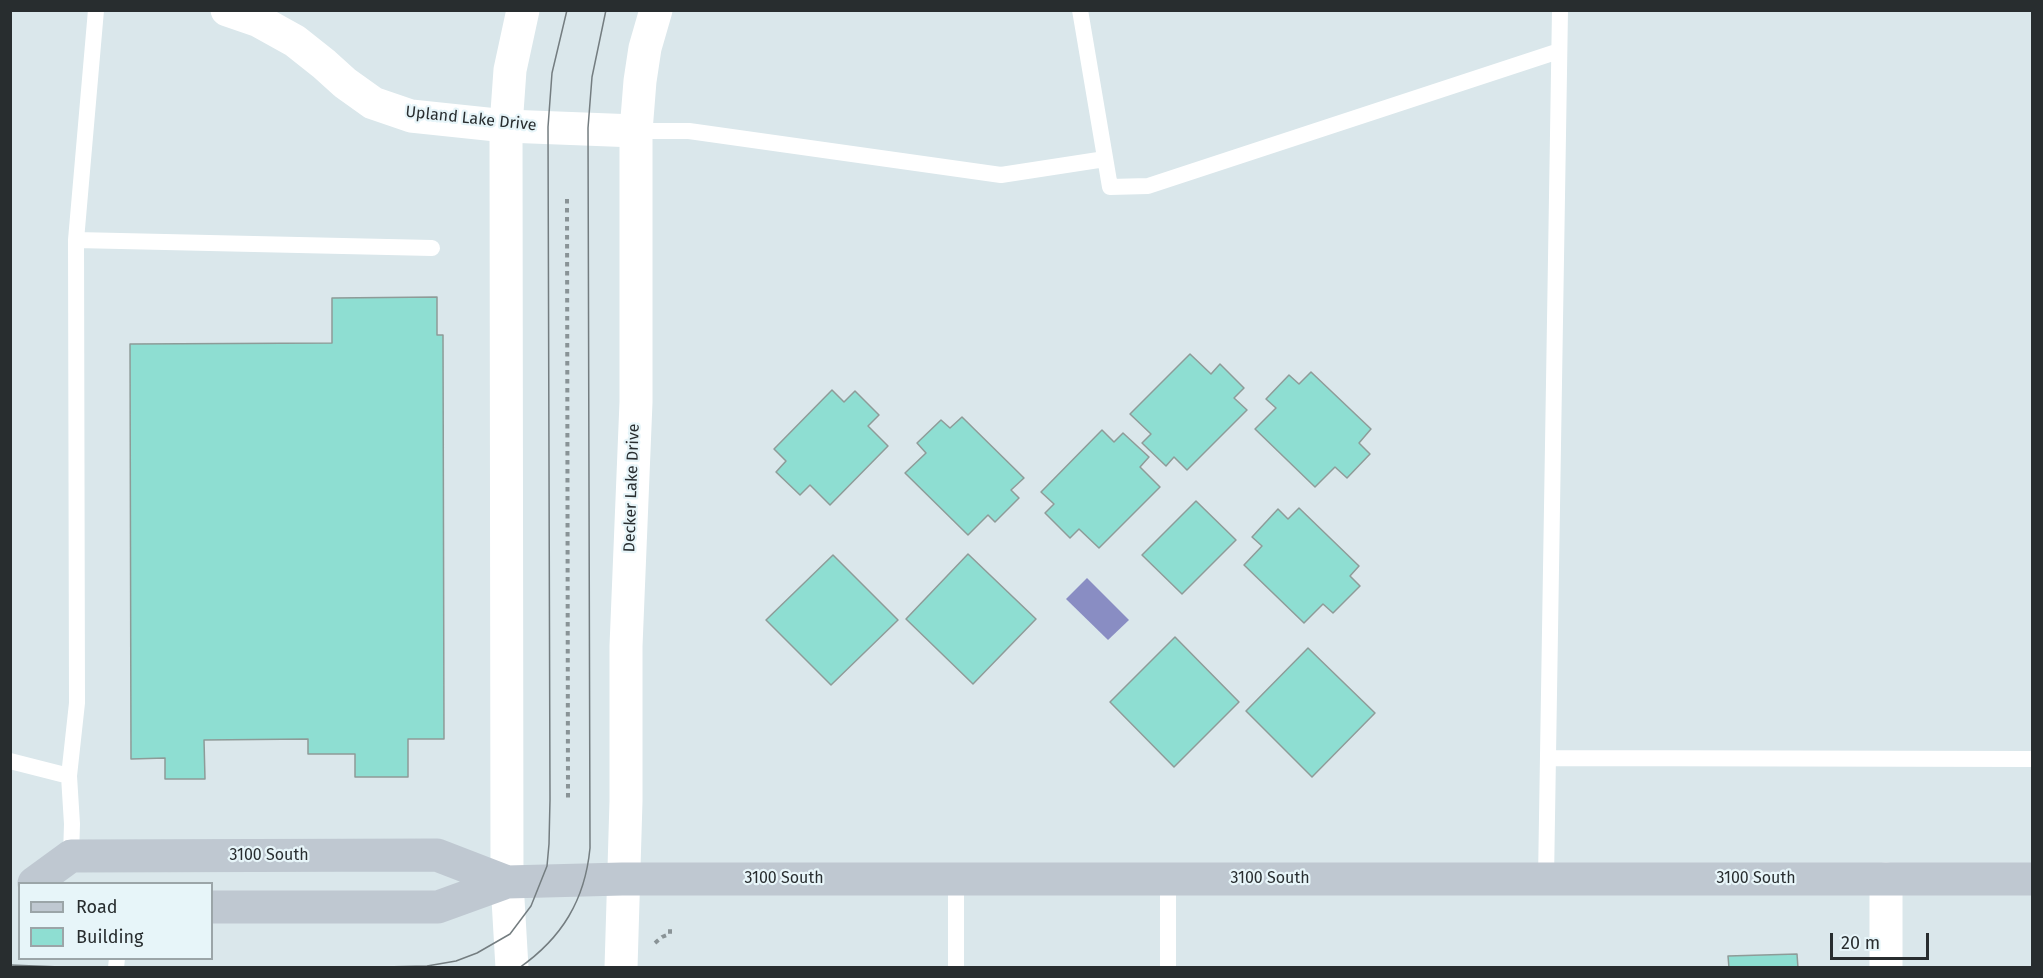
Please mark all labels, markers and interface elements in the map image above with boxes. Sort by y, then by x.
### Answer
street label: Upland Lake Drive [405,103,537,135]
street label: Decker Lake Drive [620,423,644,553]
street label: 3100 South [229,846,309,866]
street label: 3100 South [744,869,824,889]
street label: 3100 South [1230,869,1310,889]
street label: 3100 South [1716,869,1796,889]
legend [18,882,213,960]
text: Road [76,896,118,918]
scale bar [1833,921,1932,959]
text: Building [76,926,143,948]
text: 20 m [1841,932,1880,954]

